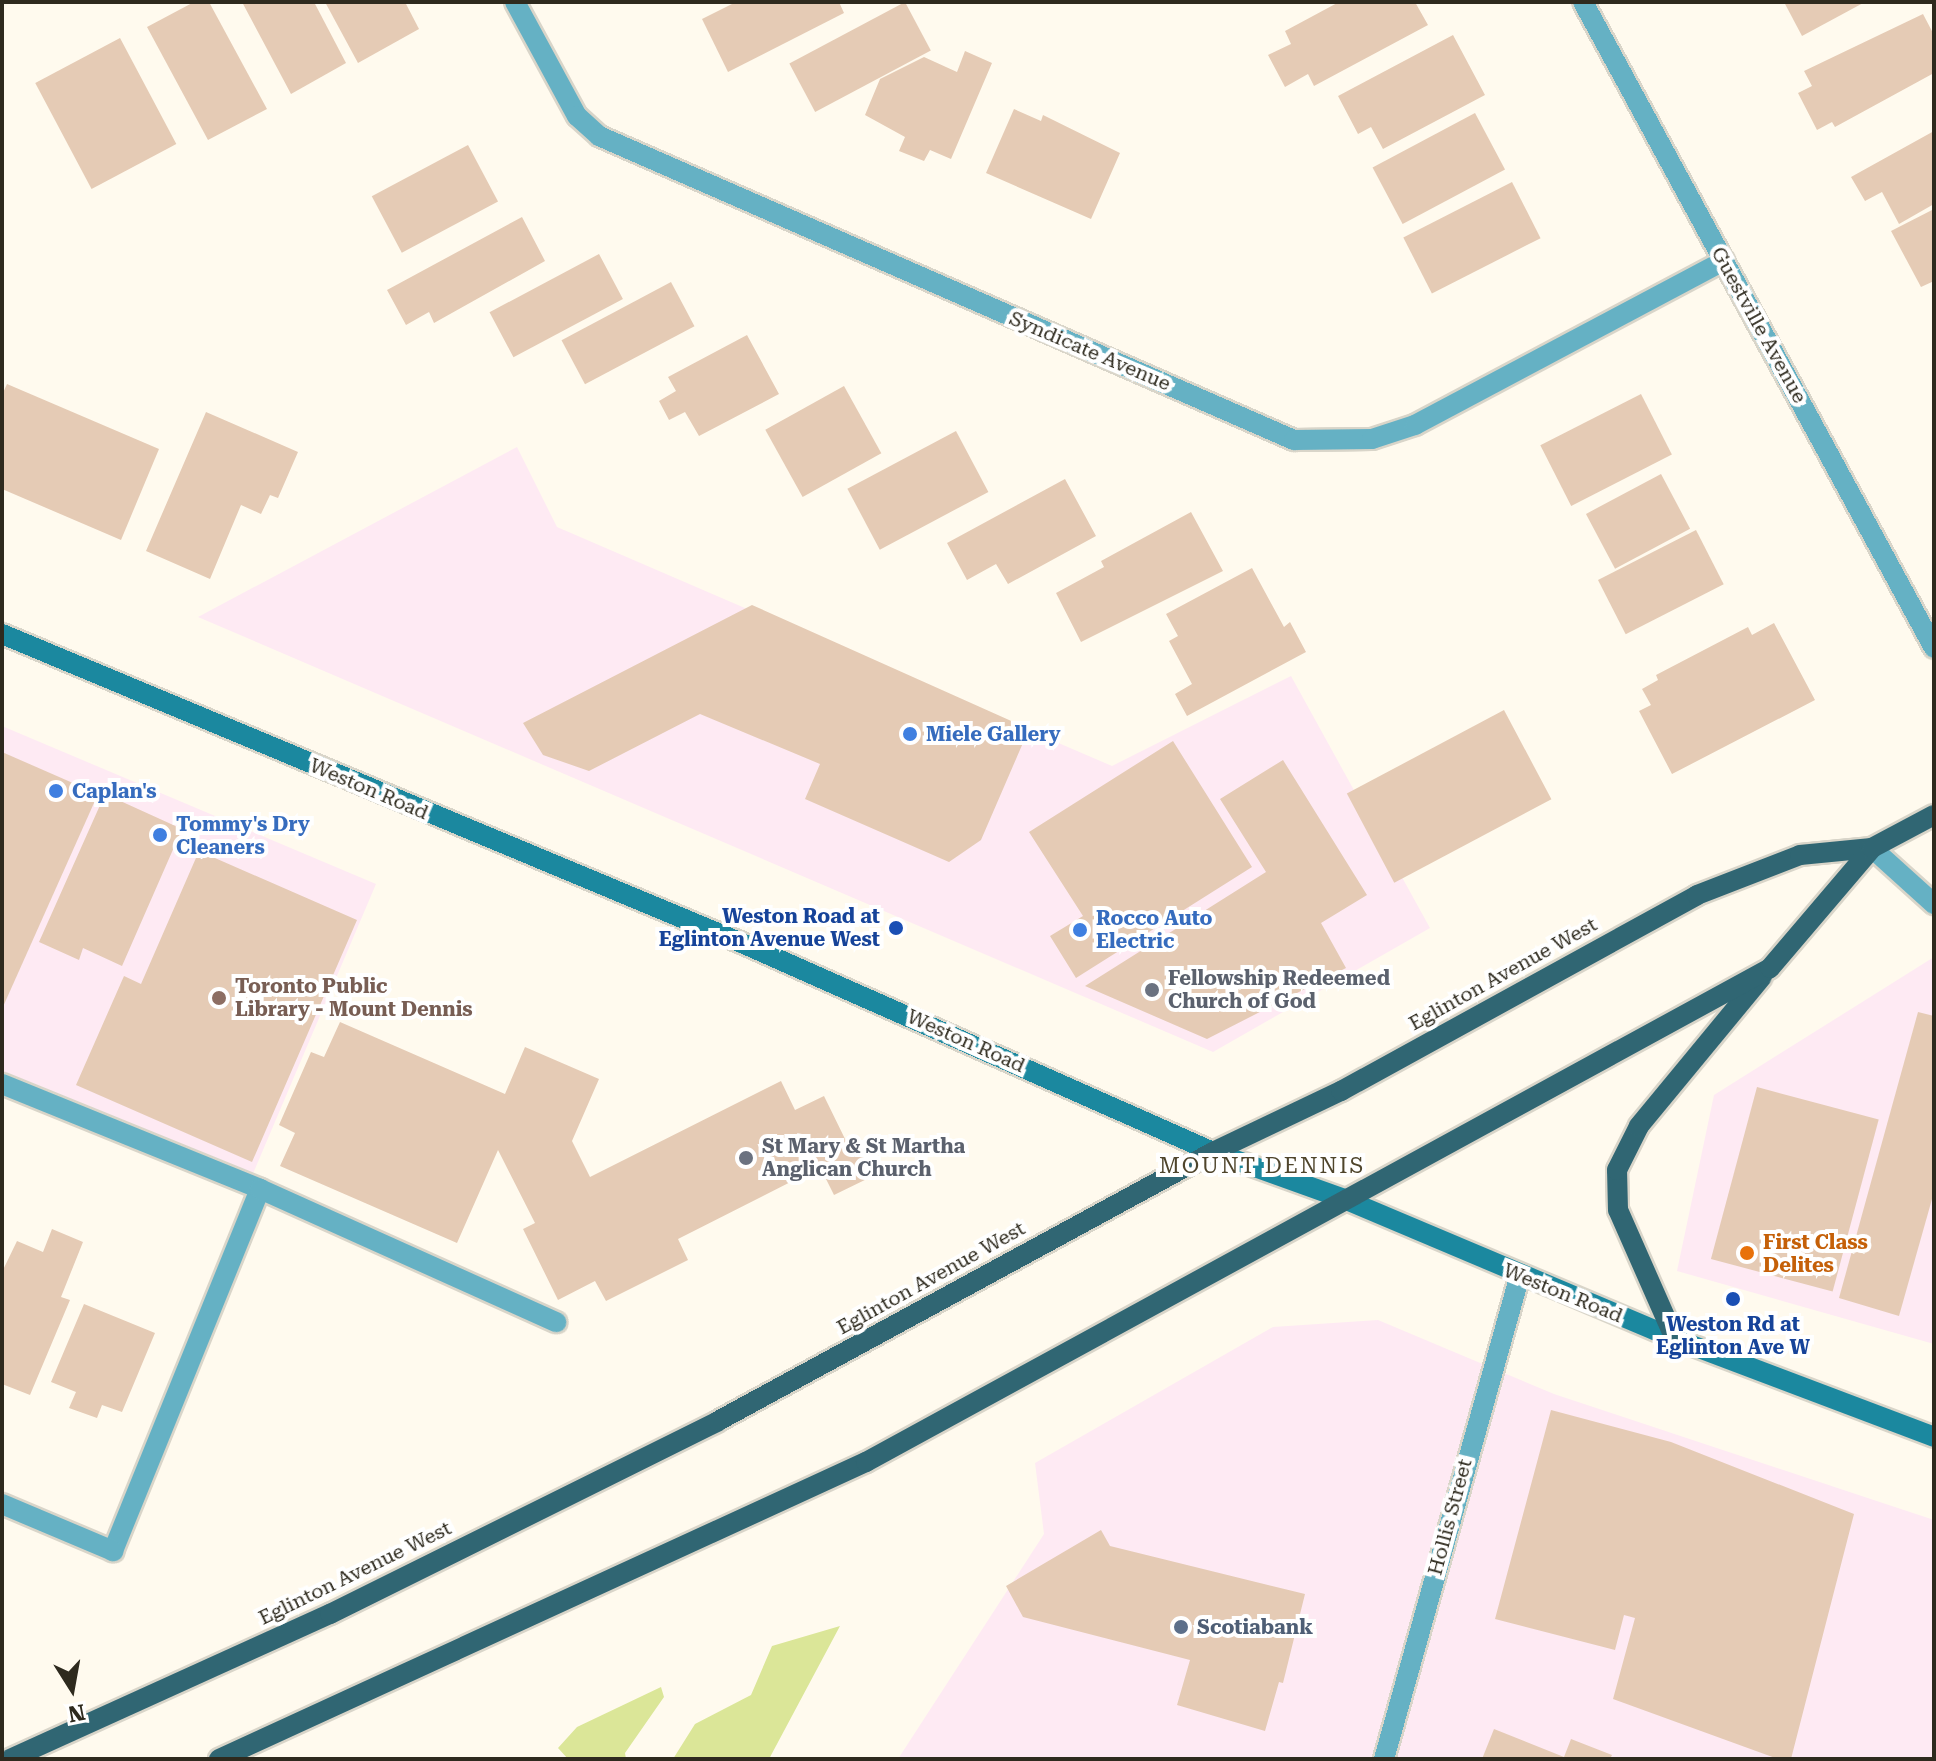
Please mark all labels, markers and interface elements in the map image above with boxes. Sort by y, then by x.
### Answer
street label: Guestville Avenue [1706,243,1812,407]
street label: Syndicate Avenue [1006,306,1174,396]
place label: Miele Gallery [926,722,1061,746]
marker: Miele Gallery [901,725,919,743]
street label: Weston Road [306,753,432,825]
place label: Caplan's [72,779,157,803]
marker: Caplan's [47,782,65,800]
place label: Tommy's Dry Cleaners [176,812,310,859]
marker: Tommy's Dry Cleaners [151,826,169,844]
place label: Weston Road at Eglinton Avenue West [659,904,880,951]
place label: Rocco Auto Electric [1096,906,1212,953]
street label: Eglinton Avenue West [1405,912,1601,1036]
marker: Weston Road at Eglinton Avenue West [887,919,905,937]
marker: Rocco Auto Electric [1071,921,1089,939]
place label: Fellowship Redeemed Church of God [1168,966,1390,1013]
place label: Toronto Public Library - Mount Dennis [235,974,473,1021]
marker: Fellowship Redeemed Church of God [1143,981,1161,999]
marker: Toronto Public Library - Mount Dennis [210,989,228,1007]
street label: Weston Road [903,1004,1029,1078]
place label: St Mary & St Martha Anglican Church [762,1134,965,1181]
marker: St Mary & St Martha Anglican Church [737,1149,755,1167]
district label: MOUNT DENNIS [1159,1153,1365,1179]
street label: Eglinton Avenue West [833,1216,1029,1340]
place label: First Class Delites [1763,1230,1868,1277]
marker: First Class Delites [1738,1244,1756,1262]
street label: Weston Road [1500,1258,1626,1328]
marker: Weston Rd at Eglinton Ave W [1724,1290,1742,1308]
place label: Weston Rd at Eglinton Ave W [1656,1312,1810,1359]
street label: Hollis Street [1423,1456,1477,1578]
street label: Eglinton Avenue West [255,1516,455,1630]
place label: Scotiabank [1197,1615,1313,1639]
marker: Scotiabank [1172,1618,1190,1636]
north arrow [32,1649,112,1729]
text: N [66,1699,87,1727]

